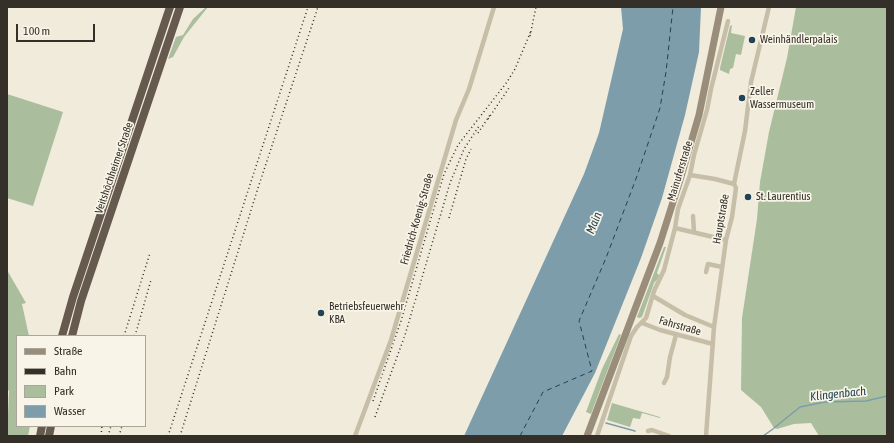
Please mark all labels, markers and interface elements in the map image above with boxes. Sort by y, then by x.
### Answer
scale bar [18,16,97,42]
text: 100 m [23,24,50,38]
place label: Weinhändlerpalais [760,33,837,47]
marker: Weinhändlerpalais [747,35,757,45]
place label: Zeller Wassermuseum [750,85,814,111]
marker: Zeller Wassermuseum [737,93,747,103]
street label: Veitshöchheimer Straße [92,120,136,216]
street label: Mainuferstraße [665,139,695,203]
street label: Friedrich-Koenig-Straße [398,172,436,266]
place label: St. Laurentius [756,190,810,204]
marker: St. Laurentius [743,192,753,202]
street label: Hauptstraße [710,193,732,245]
water label: Main [583,210,605,236]
place label: Betriebsfeuerwehr KBA [329,300,404,326]
marker: Betriebsfeuerwehr KBA [316,308,326,318]
street label: Fahrstraße [657,314,703,338]
legend [16,335,146,427]
text: Straße [54,344,82,358]
text: Bahn [54,364,77,378]
text: Park [54,384,74,398]
water label: Klingenbach [809,384,867,404]
text: Wasser [54,404,85,418]

